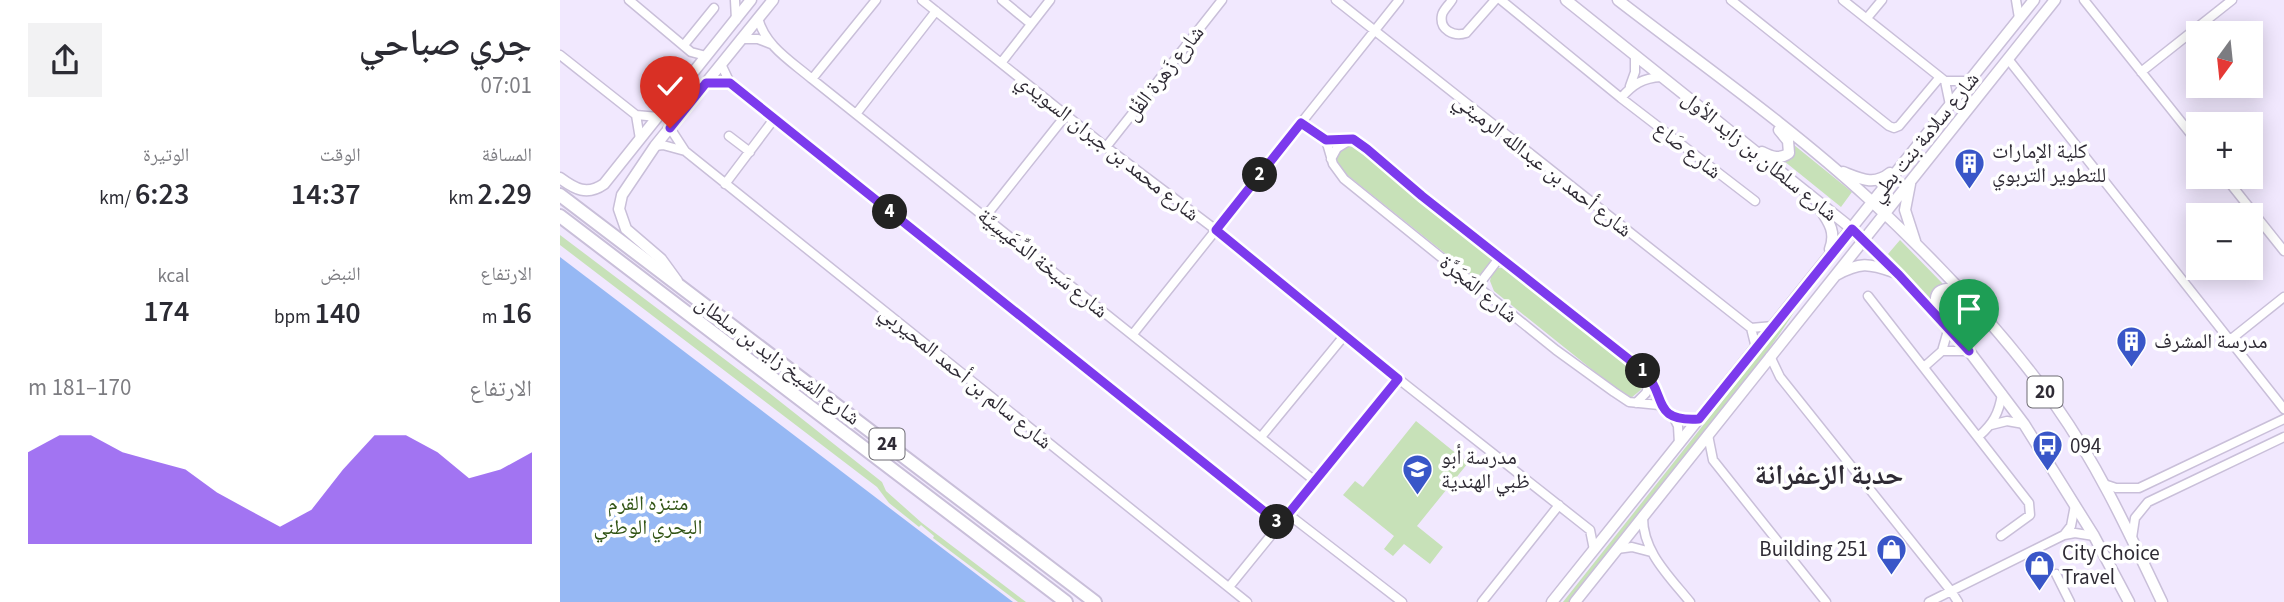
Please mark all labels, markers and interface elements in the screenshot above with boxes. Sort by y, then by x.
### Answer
text: جري صباحي [358,16,532,70]
street label: شارع زَهرة الفُل [1117,19,1211,127]
north arrow [2186,21,2263,98]
map controls [2186,21,2263,280]
button: share [28,23,102,97]
pin [640,56,700,128]
street label: شارع سلامة بنت بطي [1862,65,1987,210]
street label: شارع محمد بن جبران السويدي [1009,66,1206,229]
icon: check [651,67,689,105]
text: 07:01 [481,69,532,102]
street label: شارع سلطان بن زايد الأول [1676,84,1844,228]
street label: شارع أحمد بن عبدالله الرميثي [1446,86,1639,245]
button: + [2186,112,2263,189]
street label: شارع صَاع [1648,114,1728,186]
place label: كلية الإمارات للتطوير التربوي [1992,136,2106,191]
text: الوتيرة [143,142,189,169]
text: الوقت [320,142,361,169]
text: المسافة [482,142,532,169]
building icon: كلية الإمارات للتطوير التربوي [1952,146,1986,190]
pin: 2 [1242,158,1278,192]
text: 2 [1254,161,1265,188]
text: 6:23 [135,173,189,216]
text: 14:37 [291,173,361,216]
text: 2.29 [478,173,532,216]
text: /km [99,185,135,212]
text: km [449,185,478,212]
pin: 4 [872,194,908,230]
text: 4 [884,198,895,225]
street label: شارع سَبخة الدِّعَيسِيَّة [971,201,1115,325]
button: − [2186,203,2263,280]
street label: شارع المَجَرَّة [1433,248,1525,330]
text: النبض [320,261,361,288]
text: الارتفاع [480,261,532,288]
text: kcal [157,263,189,290]
pin [1939,279,1999,351]
street label: شارع الشيخ زايد بن سلطان [689,288,867,432]
text: 174 [143,290,189,333]
icon: arrive [1950,290,1988,328]
text: 140 [315,292,361,335]
text: 16 [501,292,532,335]
street label: شارع سالم بن أحمد المحيربي [872,298,1059,457]
text: bpm [274,304,315,331]
text: m [482,304,501,331]
building icon: مدرسة المشرف [2114,324,2148,368]
place label: مدرسة المشرف [2154,326,2267,356]
pin: 1 [1626,354,1660,388]
text: 1 [1637,357,1648,384]
text: 170–181 m [28,371,131,404]
text: الارتفاع [469,372,532,405]
road number: 20 [2028,376,2062,408]
road number: 24 [870,428,904,460]
bus stop icon: 094 [2030,429,2064,473]
place label: 094 [2070,431,2101,461]
place label: مدرسة أبو ظبي الهندية [1441,442,1530,497]
school or university icon: مدرسة أبو ظبي الهندية [1401,452,1435,496]
district label: حدبة الزعفرانة [1755,455,1903,495]
park label: متنزه القرم البحري الوطني [594,488,702,543]
pin: 3 [1260,504,1294,540]
text: 3 [1271,508,1282,535]
shop icon: Building 251 [1874,532,1908,576]
place label: Building 251 [1759,534,1868,564]
place label: City Choice Travel [2062,538,2160,592]
shop icon: City Choice Travel [2022,548,2056,592]

